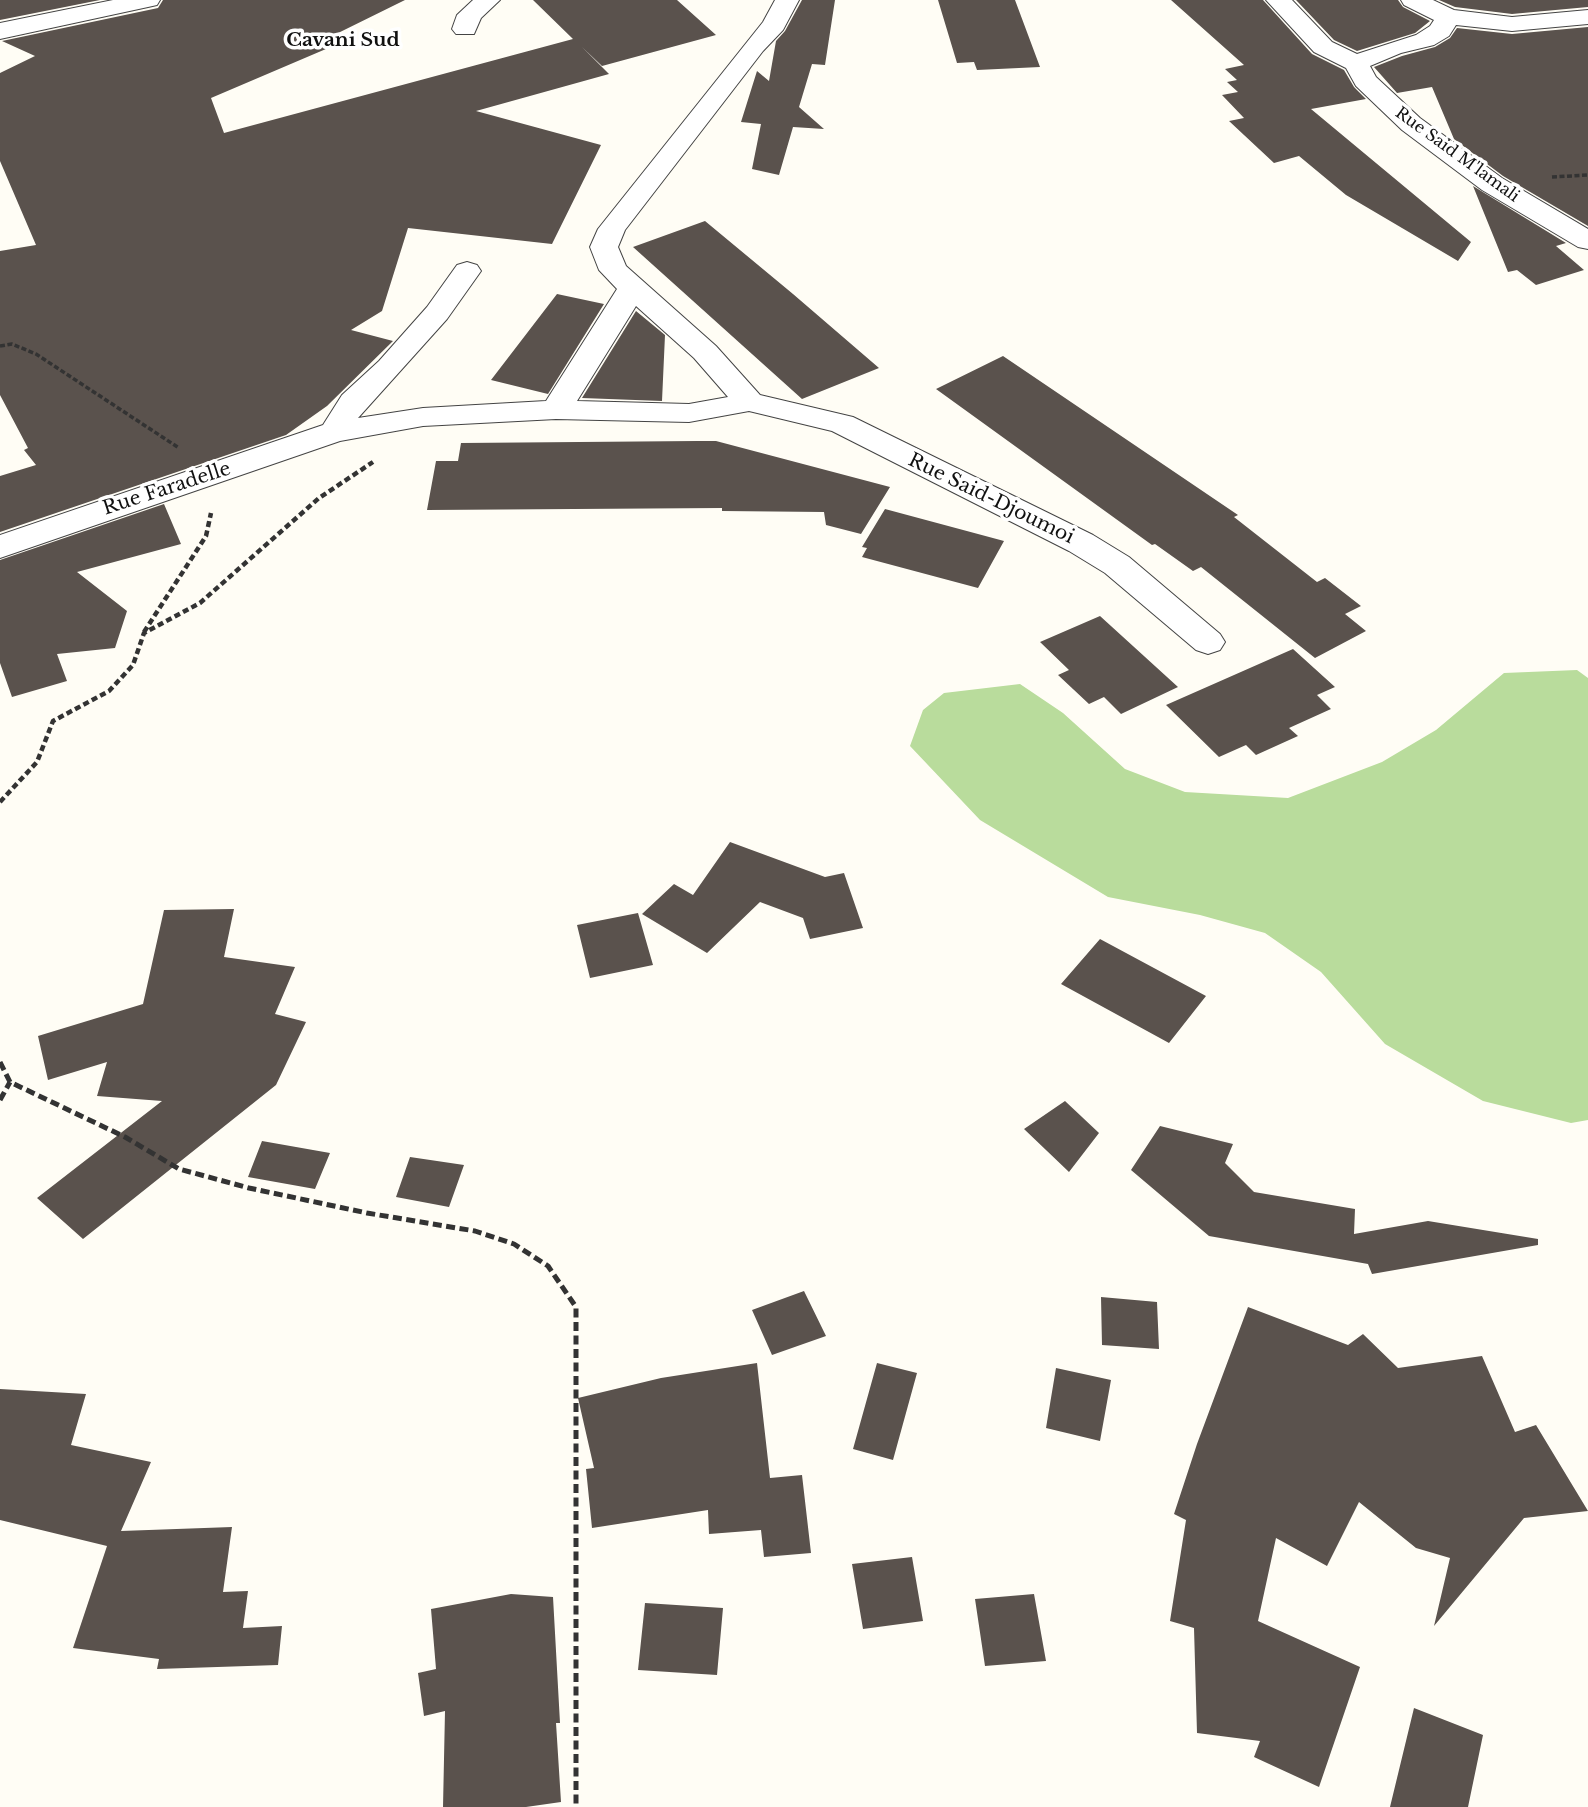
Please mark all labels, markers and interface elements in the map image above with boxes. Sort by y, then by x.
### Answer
district label: Cavani Sud [286,30,400,52]
street label: Rue Said M'lamali [1391,104,1523,206]
street label: Rue Said-Djoumoi [904,449,1078,549]
street label: Rue Faradelle [100,458,234,520]

